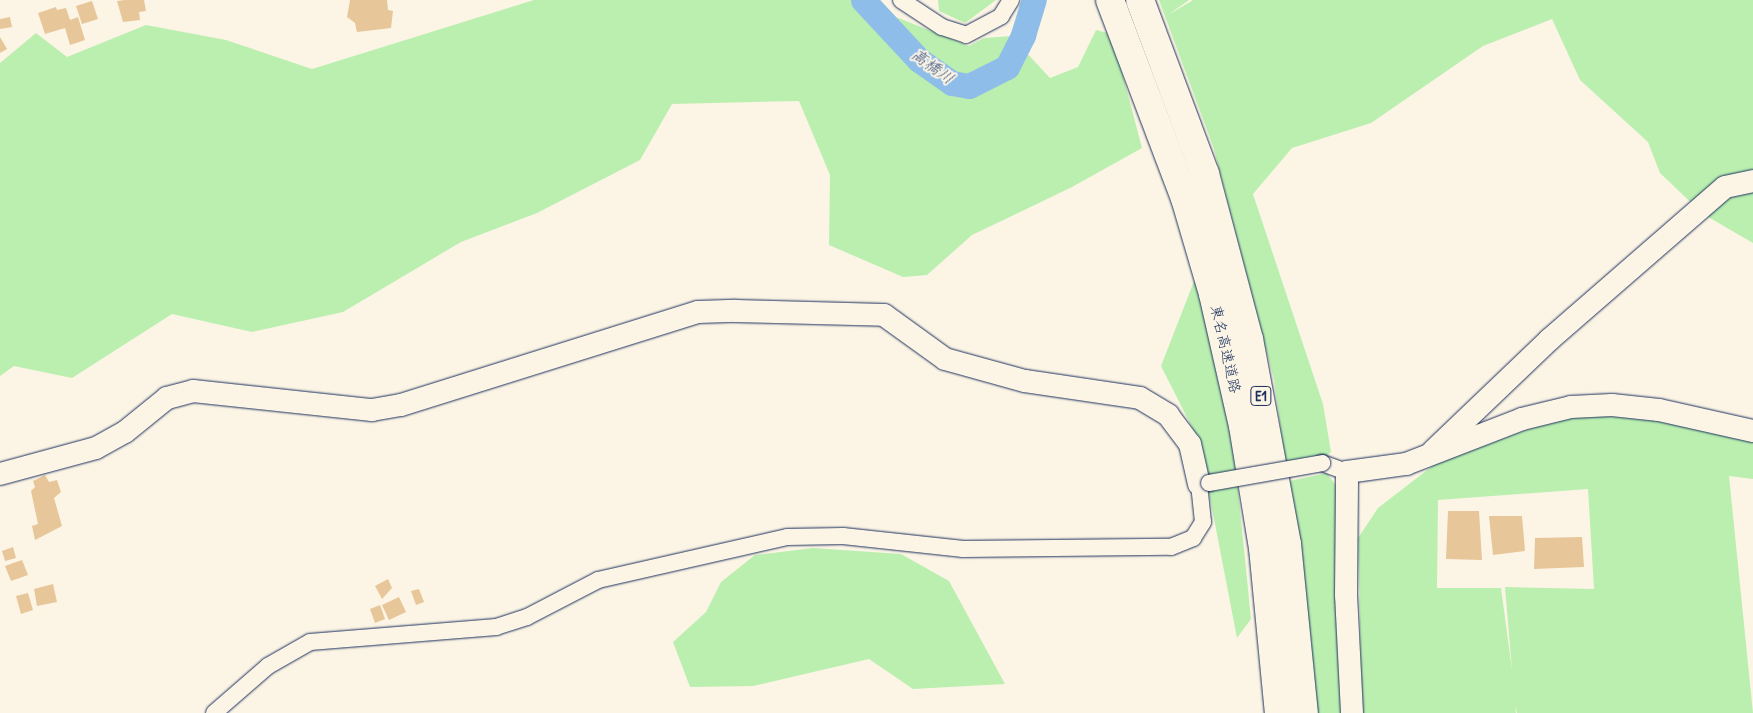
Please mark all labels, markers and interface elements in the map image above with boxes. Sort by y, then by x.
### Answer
water label: 高橋川 [908,44,958,88]
street label: 東名高速道路 [1207,303,1245,395]
road number: E1 [1250,384,1272,408]

